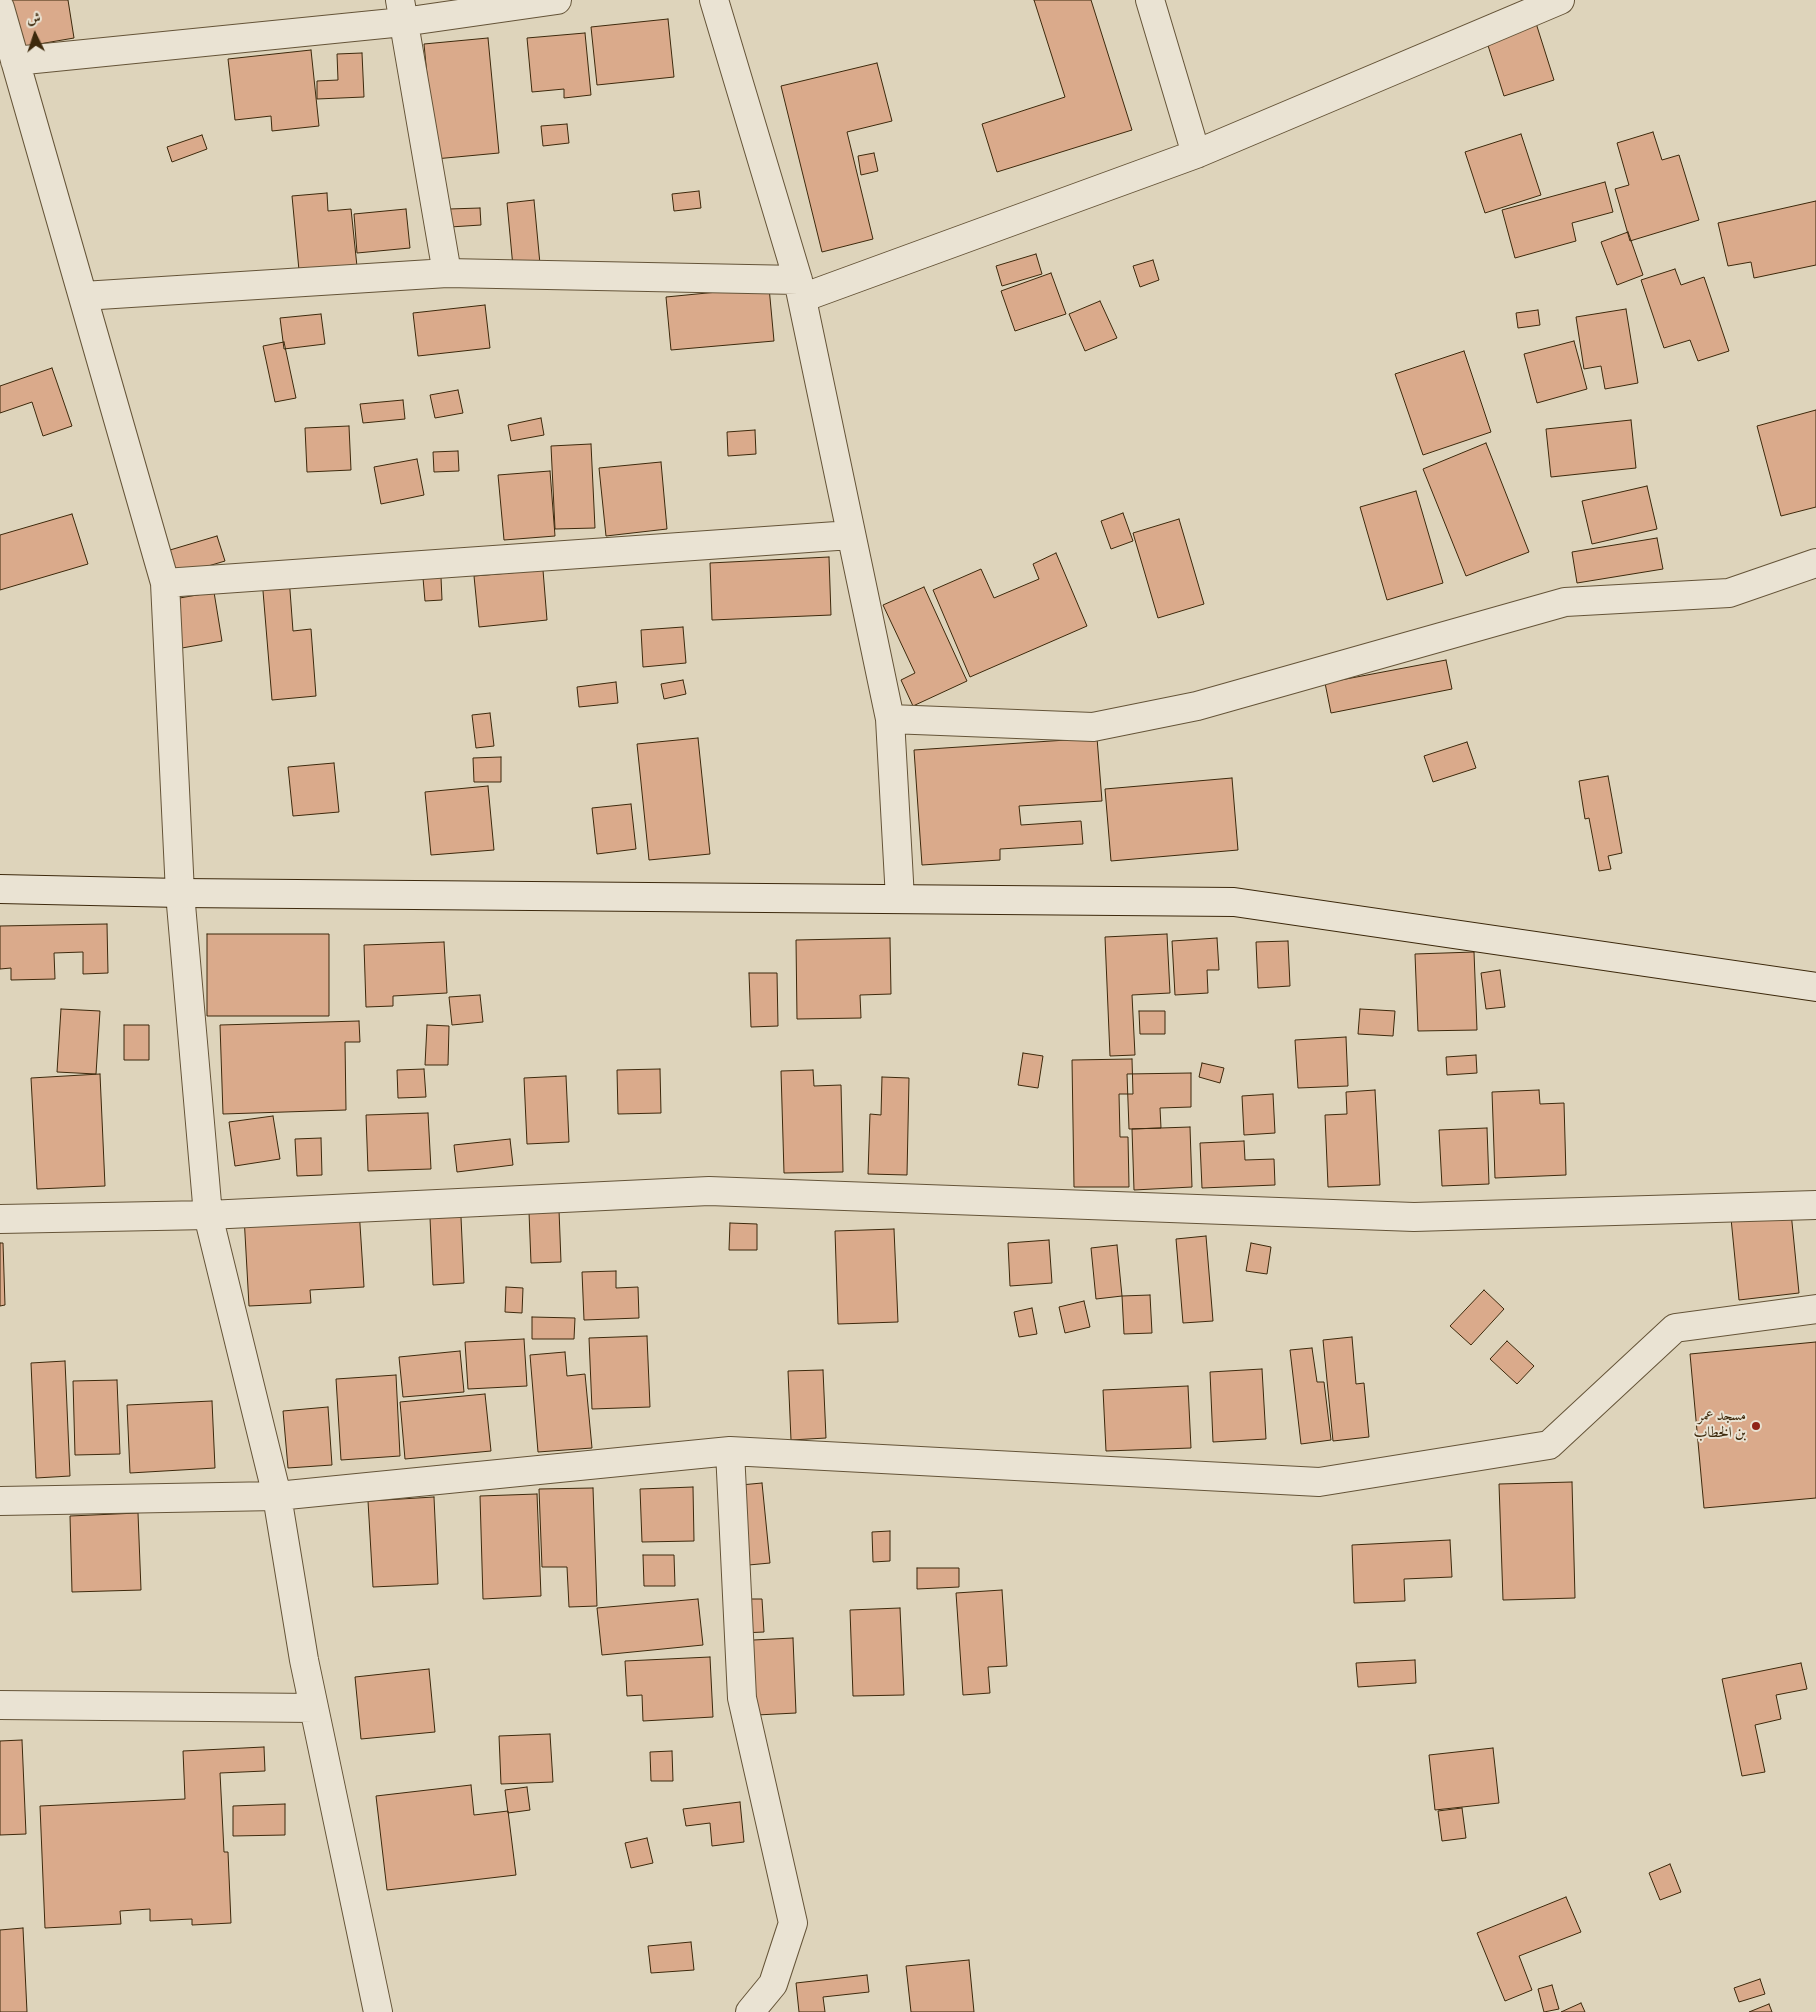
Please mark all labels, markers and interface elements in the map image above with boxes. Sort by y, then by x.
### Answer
north arrow [10,10,60,60]
text: ش [26,10,42,29]
place label: مسجد عمر بن الخطاب [1693,1408,1746,1443]
marker: مسجد عمر بن الخطاب [1750,1420,1762,1432]

